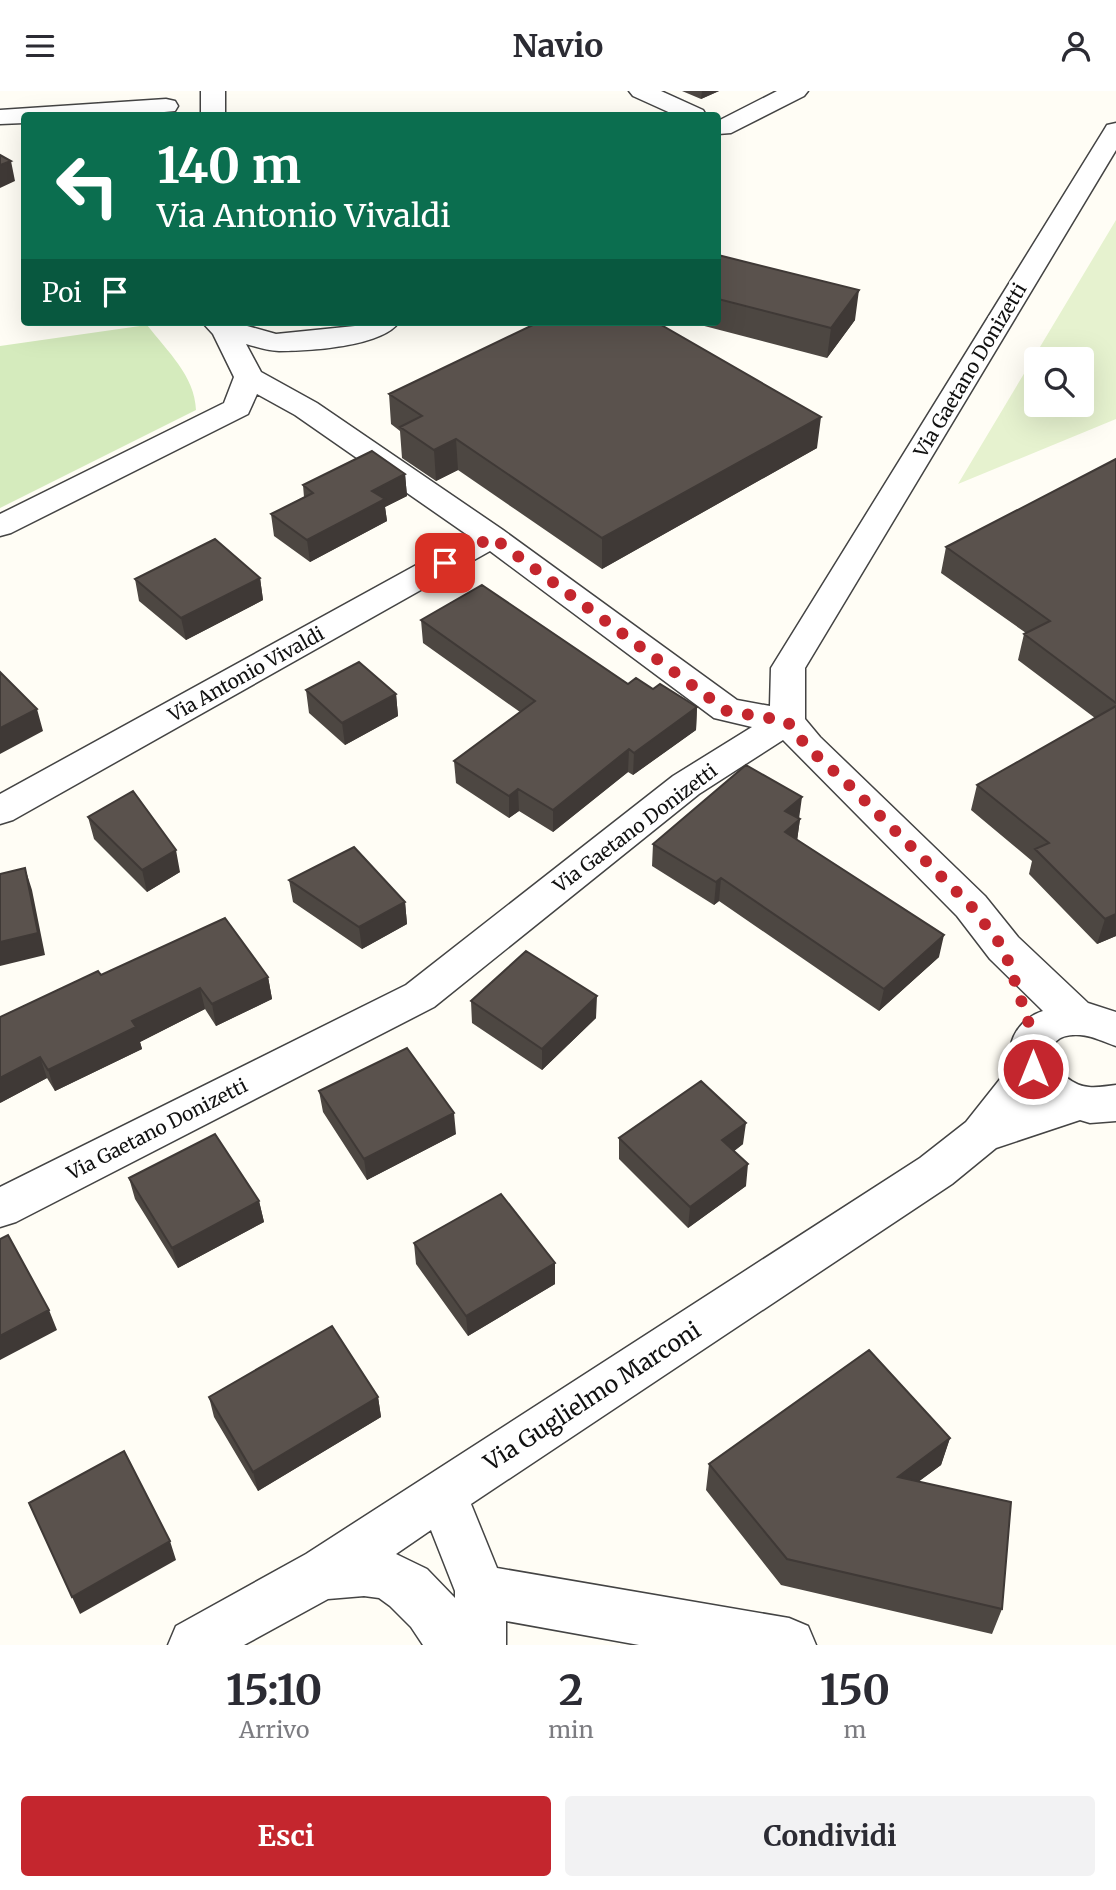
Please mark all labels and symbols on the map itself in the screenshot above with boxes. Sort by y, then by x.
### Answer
street label: Via Gaetano Donizetti [908,278,1032,462]
pin [415,533,475,593]
street label: Via Antonio Vivaldi [163,621,328,727]
street label: Via Gaetano Donizetti [547,758,722,898]
position arrow [996,1032,1070,1106]
street label: Via Gaetano Donizetti [62,1073,251,1185]
street label: Via Guglielmo Marconi [477,1315,706,1477]

